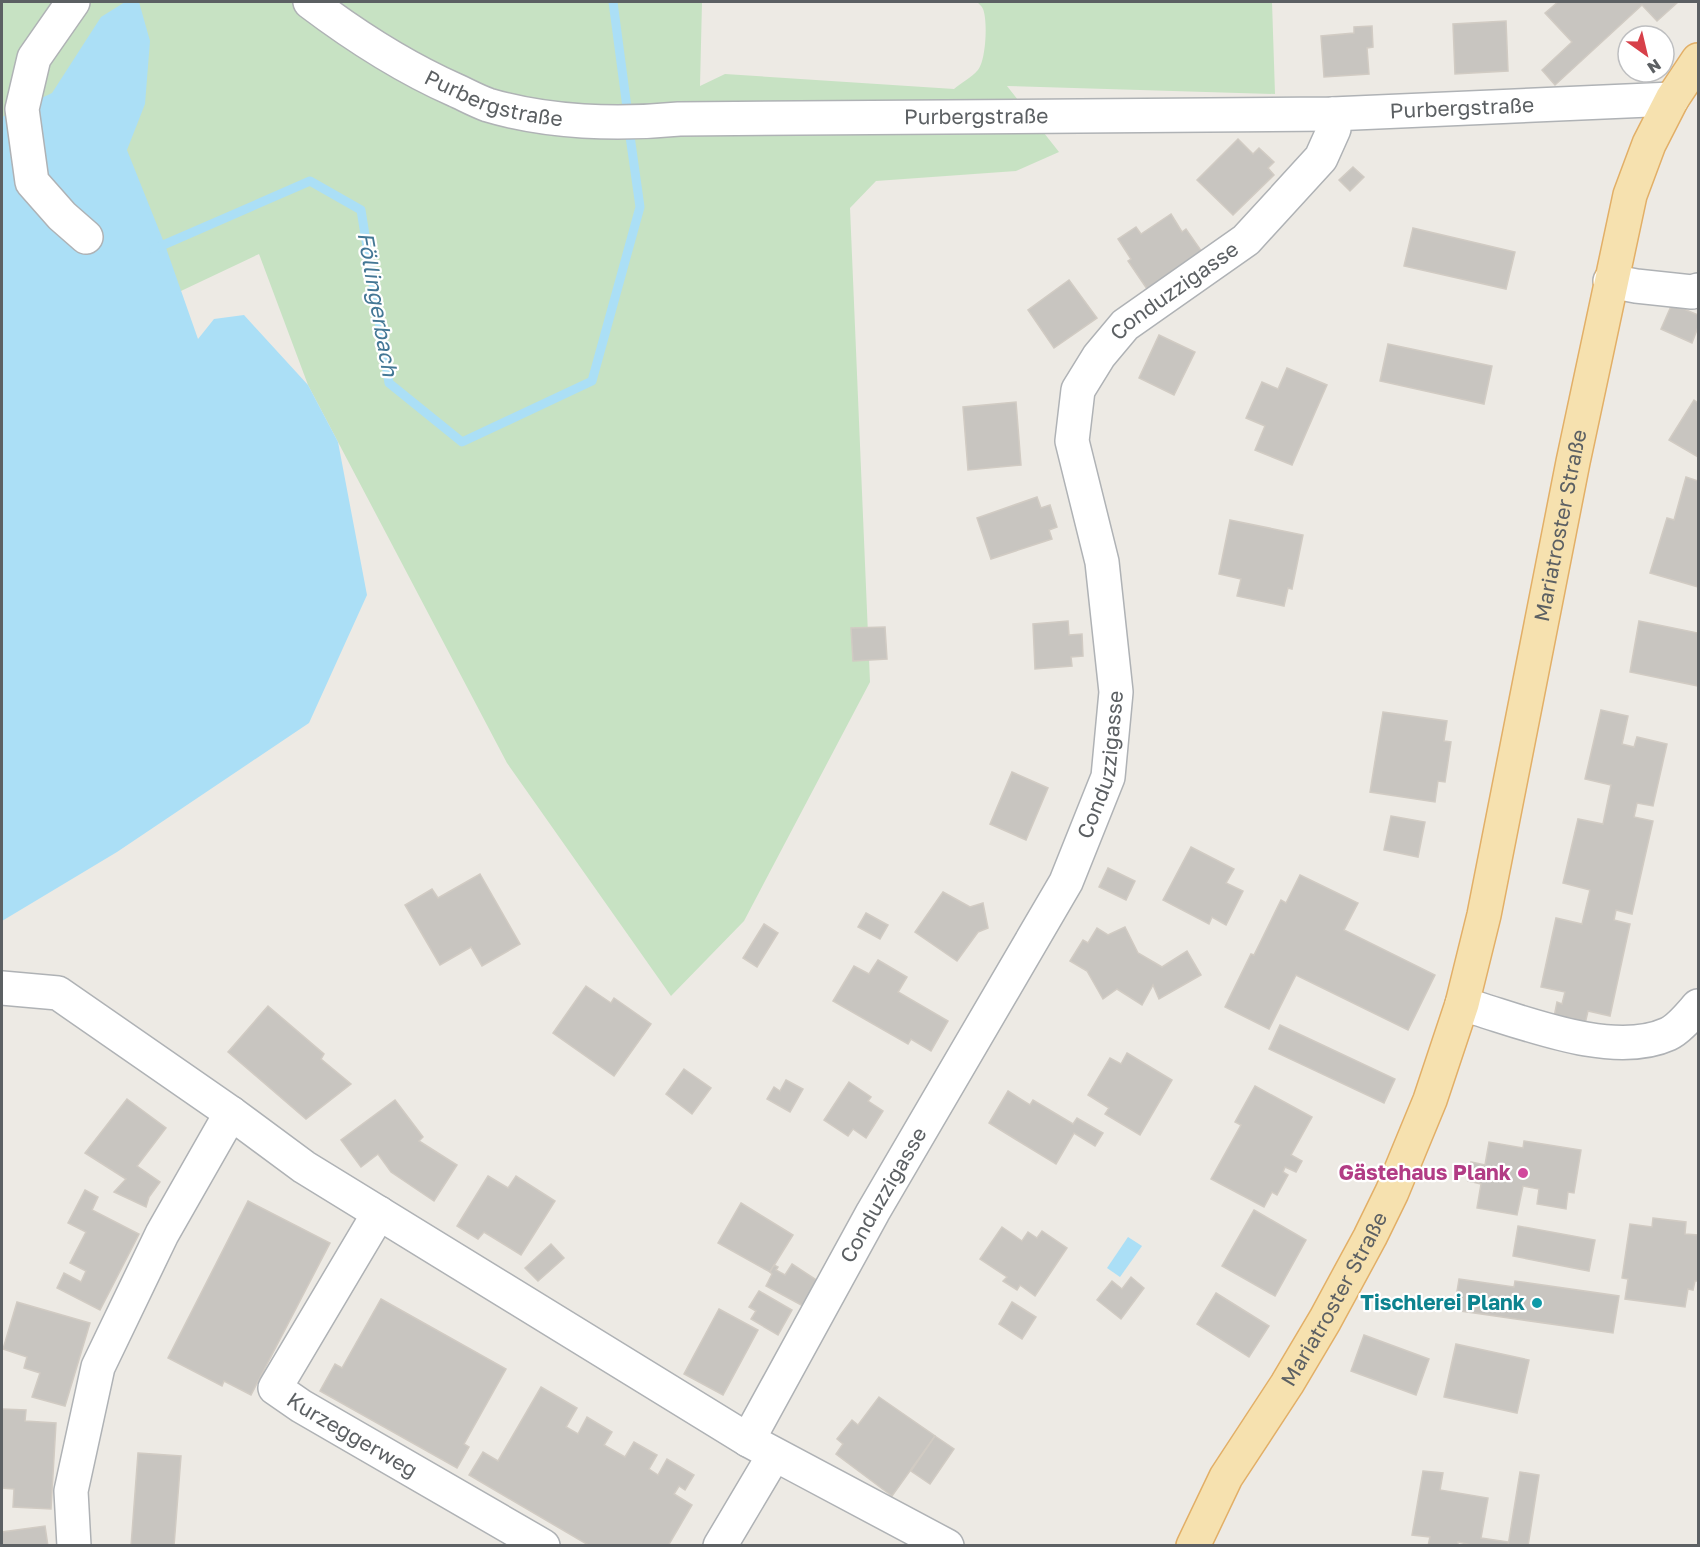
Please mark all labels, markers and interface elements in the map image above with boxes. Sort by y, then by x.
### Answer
north arrow [1616,24,1676,84]
text: N [1644,55,1665,78]
street label: Purbergstraße [421,64,564,131]
street label: Purbergstraße [1389,91,1535,123]
street label: Purbergstraße [904,102,1048,129]
water label: Föllingerbach [353,230,405,380]
street label: Conduzzigasse [1104,235,1243,345]
street label: Mariatroster Straße [1528,427,1592,624]
street label: Conduzzigasse [1071,689,1128,842]
street label: Conduzzigasse [834,1122,932,1267]
place label: Gästehaus Plank [1338,1159,1511,1185]
marker: Gästehaus Plank [1516,1166,1530,1180]
street label: Mariatroster Straße [1275,1207,1392,1390]
place label: Tischlerei Plank [1360,1289,1525,1315]
marker: Tischlerei Plank [1530,1296,1544,1310]
street label: Kurzeggerweg [282,1386,422,1483]

